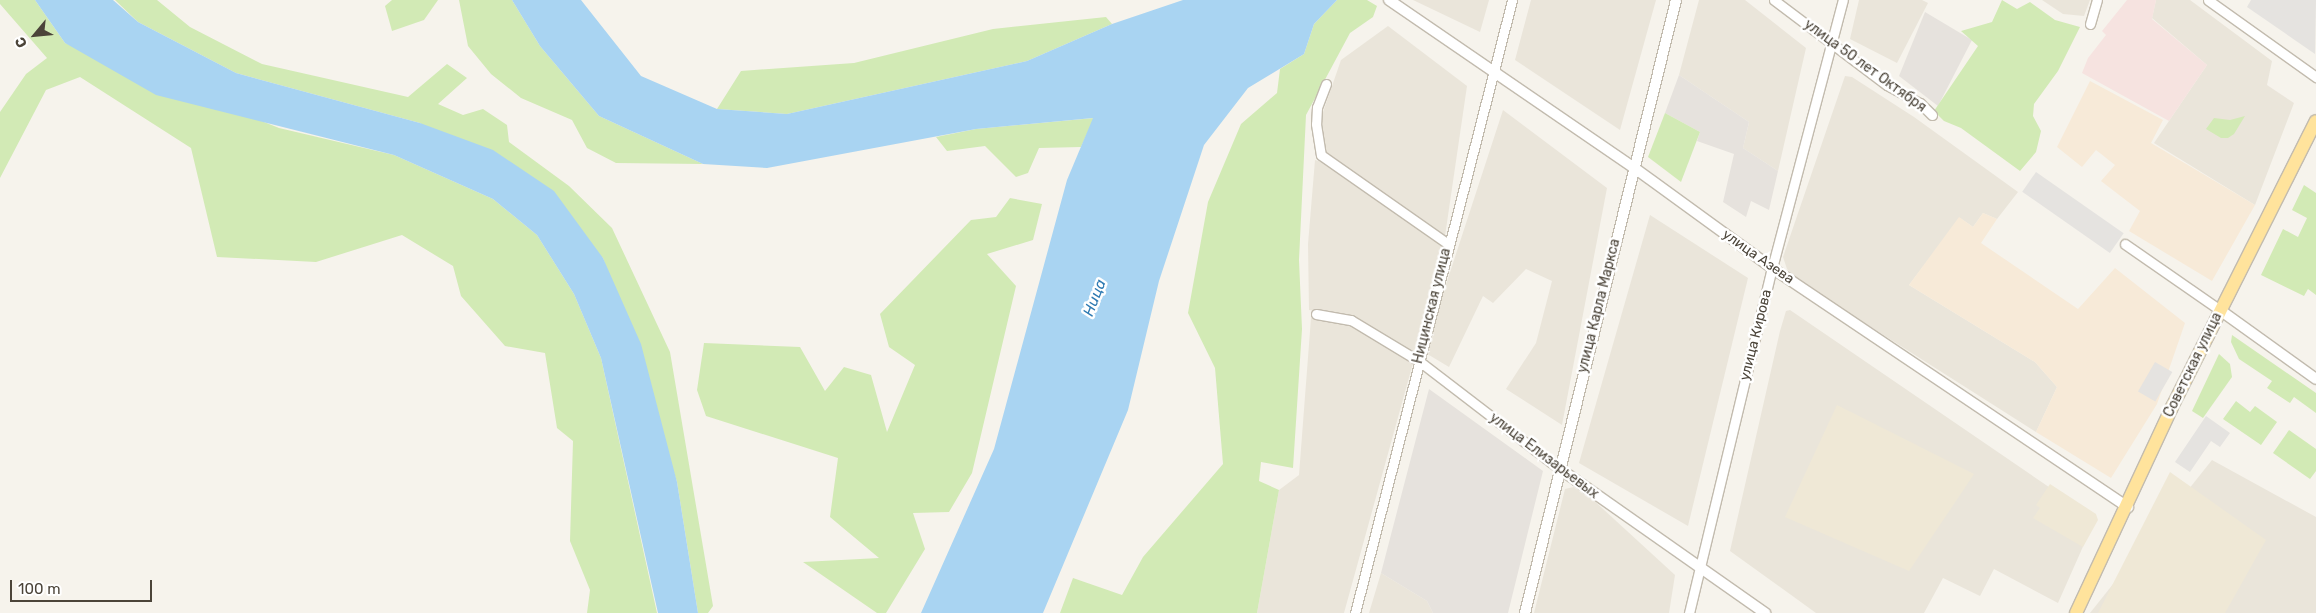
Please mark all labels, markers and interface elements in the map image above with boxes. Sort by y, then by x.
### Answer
north arrow [10,10,60,60]
street label: улица 50 лет Октября [1801,16,1929,116]
text: С [12,34,31,51]
street label: улица Азева [1719,226,1797,288]
street label: улица Карла Маркса [1574,237,1624,375]
street label: Ницинская улица [1410,246,1454,366]
water label: Ница [1080,277,1110,319]
street label: улица Кирова [1737,288,1775,382]
street label: Советская улица [2160,310,2226,420]
street label: улица Елизарьевых [1486,410,1602,502]
scale bar [12,570,155,602]
text: 100 m [18,580,60,598]

